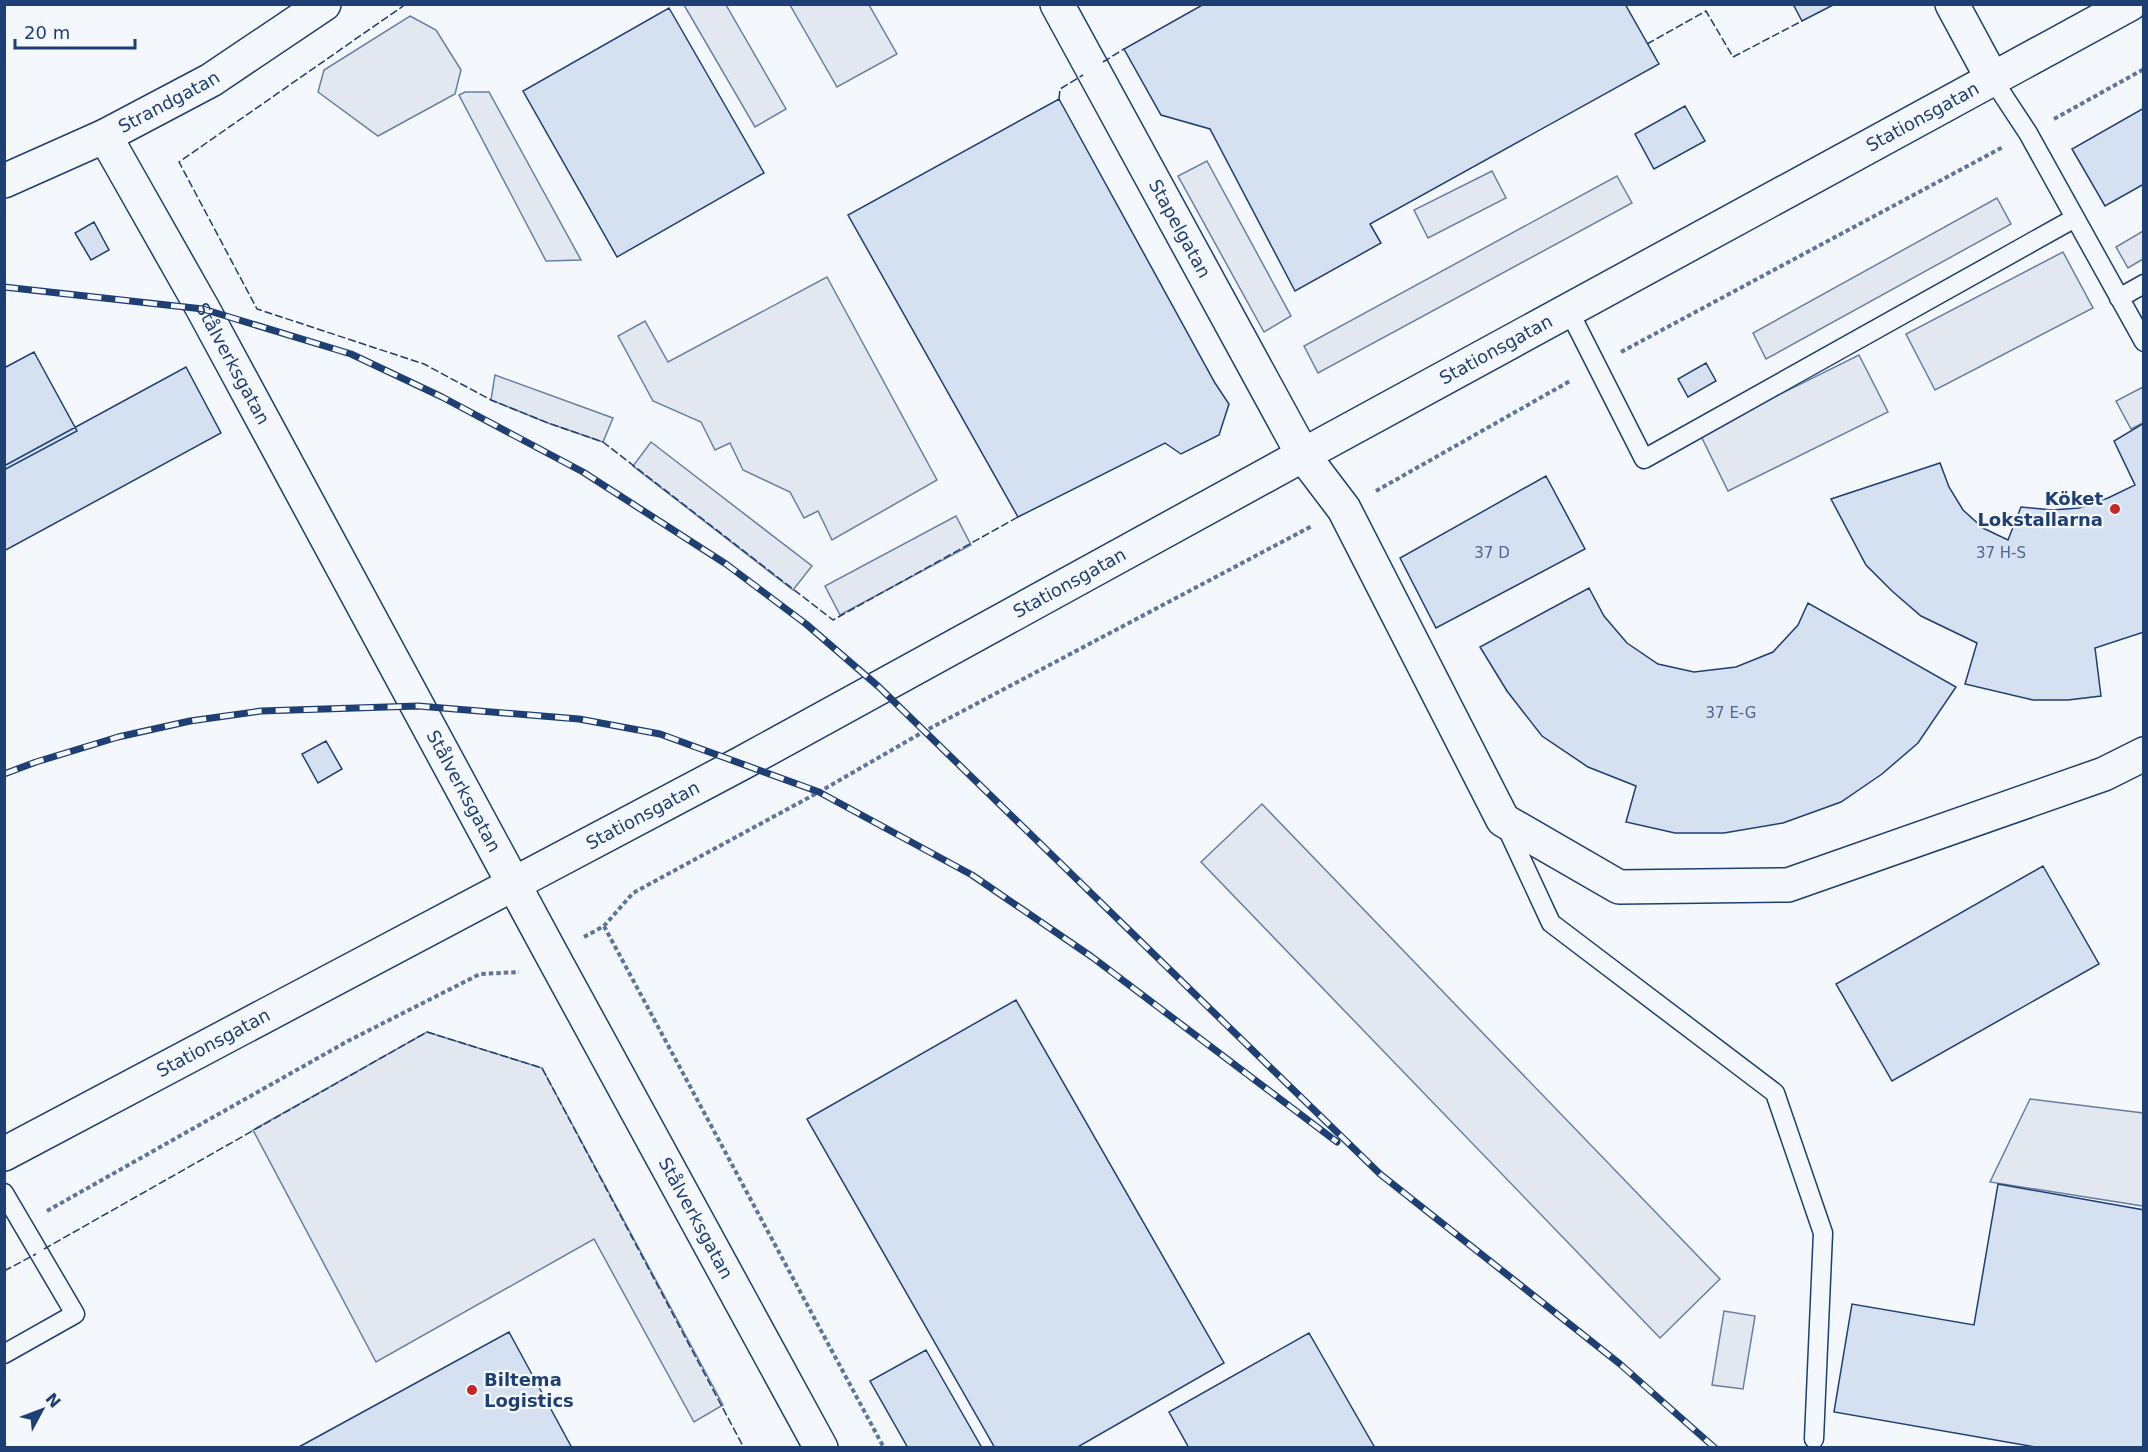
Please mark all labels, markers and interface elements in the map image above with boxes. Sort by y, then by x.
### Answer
scale bar [15,12,135,50]
text: 20 m [24,22,70,43]
street label: Strandgatan [114,66,224,137]
street label: Stationsgatan [1862,77,1983,156]
street label: Stapelgatan [1145,176,1215,281]
street label: Stålverksgatan [192,299,274,428]
street label: Stationsgatan [1436,310,1556,389]
place label: Köket Lokstallarna [1977,488,2103,530]
marker: Köket Lokstallarna [2108,502,2122,516]
street label: Stationsgatan [1009,543,1129,622]
house number: 37 D [1474,544,1510,562]
house number: 37 H-S [1976,544,2026,562]
house number: 37 E-G [1706,704,1756,722]
street label: Stålverksgatan [423,726,505,856]
street label: Stationsgatan [582,776,703,854]
street label: Stationsgatan [153,1004,274,1081]
street label: Stålverksgatan [654,1154,738,1283]
place label: Biltema Logistics [484,1369,574,1411]
north arrow [12,1380,72,1440]
marker: Biltema Logistics [465,1383,479,1397]
text: N [41,1389,65,1412]

